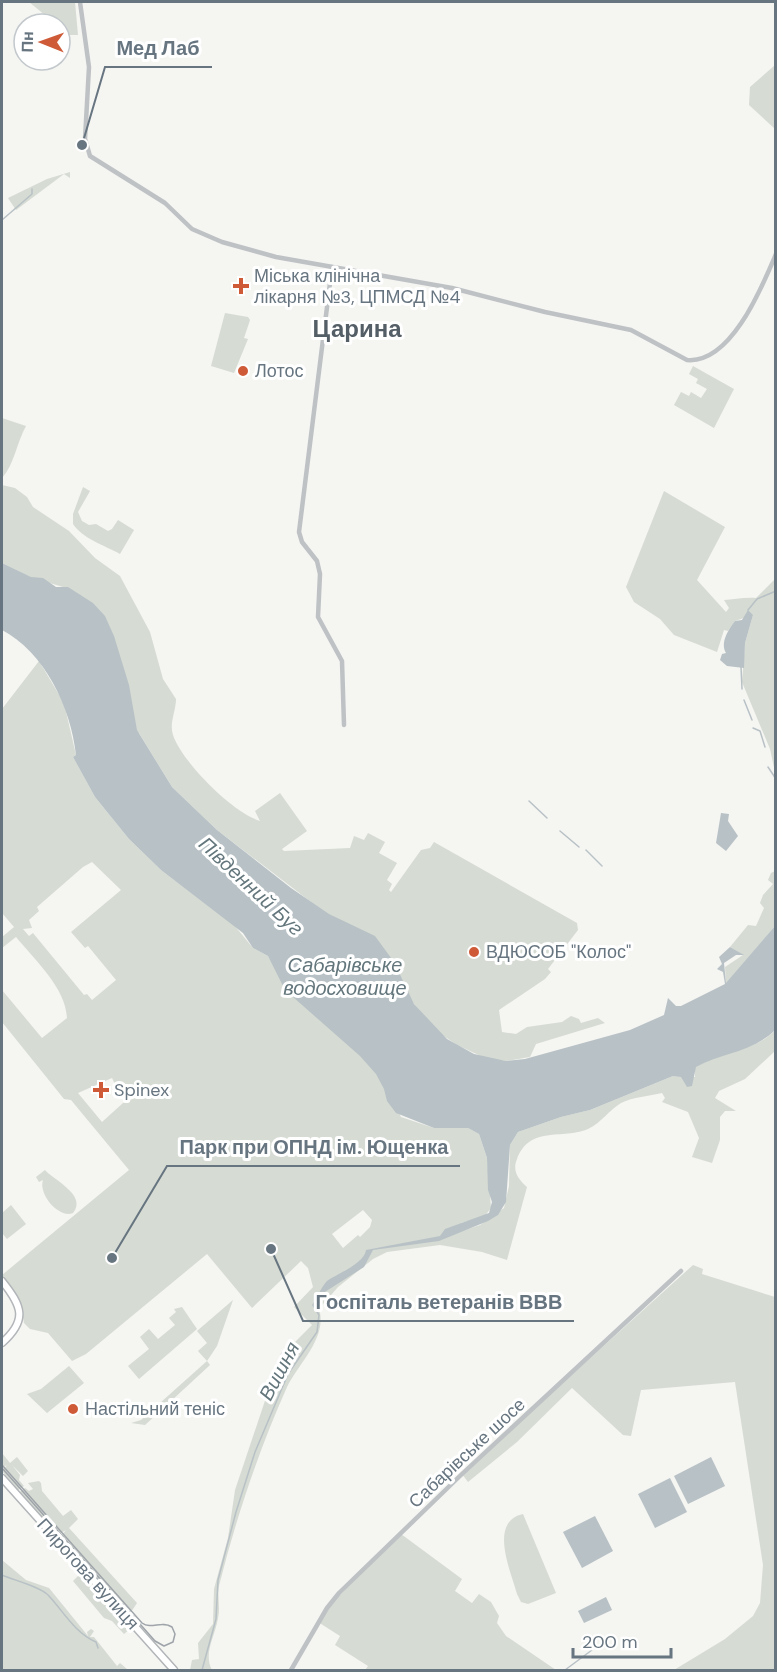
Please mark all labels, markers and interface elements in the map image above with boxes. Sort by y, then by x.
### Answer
north arrow [12,12,72,72]
callout: Мед Лаб [105,29,212,67]
text: Пн [17,31,38,53]
text: Мед Лаб [116,35,200,61]
place label: Міська клінічна лікарня №3, ЦПМСД №4 [254,264,460,309]
marker: Міська клінічна лікарня №3, ЦПМСД №4 [232,277,250,295]
district label: Царина [312,313,402,344]
place label: Лотос [255,359,303,383]
marker: Лотос [236,364,250,378]
water label: Південний Буг [193,831,309,941]
place label: ВДЮСОБ "Колос" [486,940,631,964]
marker: ВДЮСОБ "Колос" [467,945,481,959]
water label: Сабарівське водосховище [283,952,407,1001]
place label: Spinex [114,1078,169,1102]
marker: Spinex [92,1081,110,1099]
callout: Парк при ОПНД ім. Ющенка [167,1128,460,1166]
text: Парк при ОПНД ім. Ющенка [180,1134,449,1160]
callout: Госпіталь ветеранів ВВВ [303,1283,574,1321]
text: Госпіталь ветеранів ВВВ [316,1289,562,1315]
water label: Вишня [253,1337,305,1405]
street label: Сабарівське шосе [404,1393,530,1513]
place label: Настільний теніс [85,1397,225,1421]
marker: Настільний теніс [66,1402,80,1416]
street label: Пирогова вулиця [32,1513,144,1635]
scale bar [573,1621,670,1659]
text: 200 m [582,1630,638,1654]

